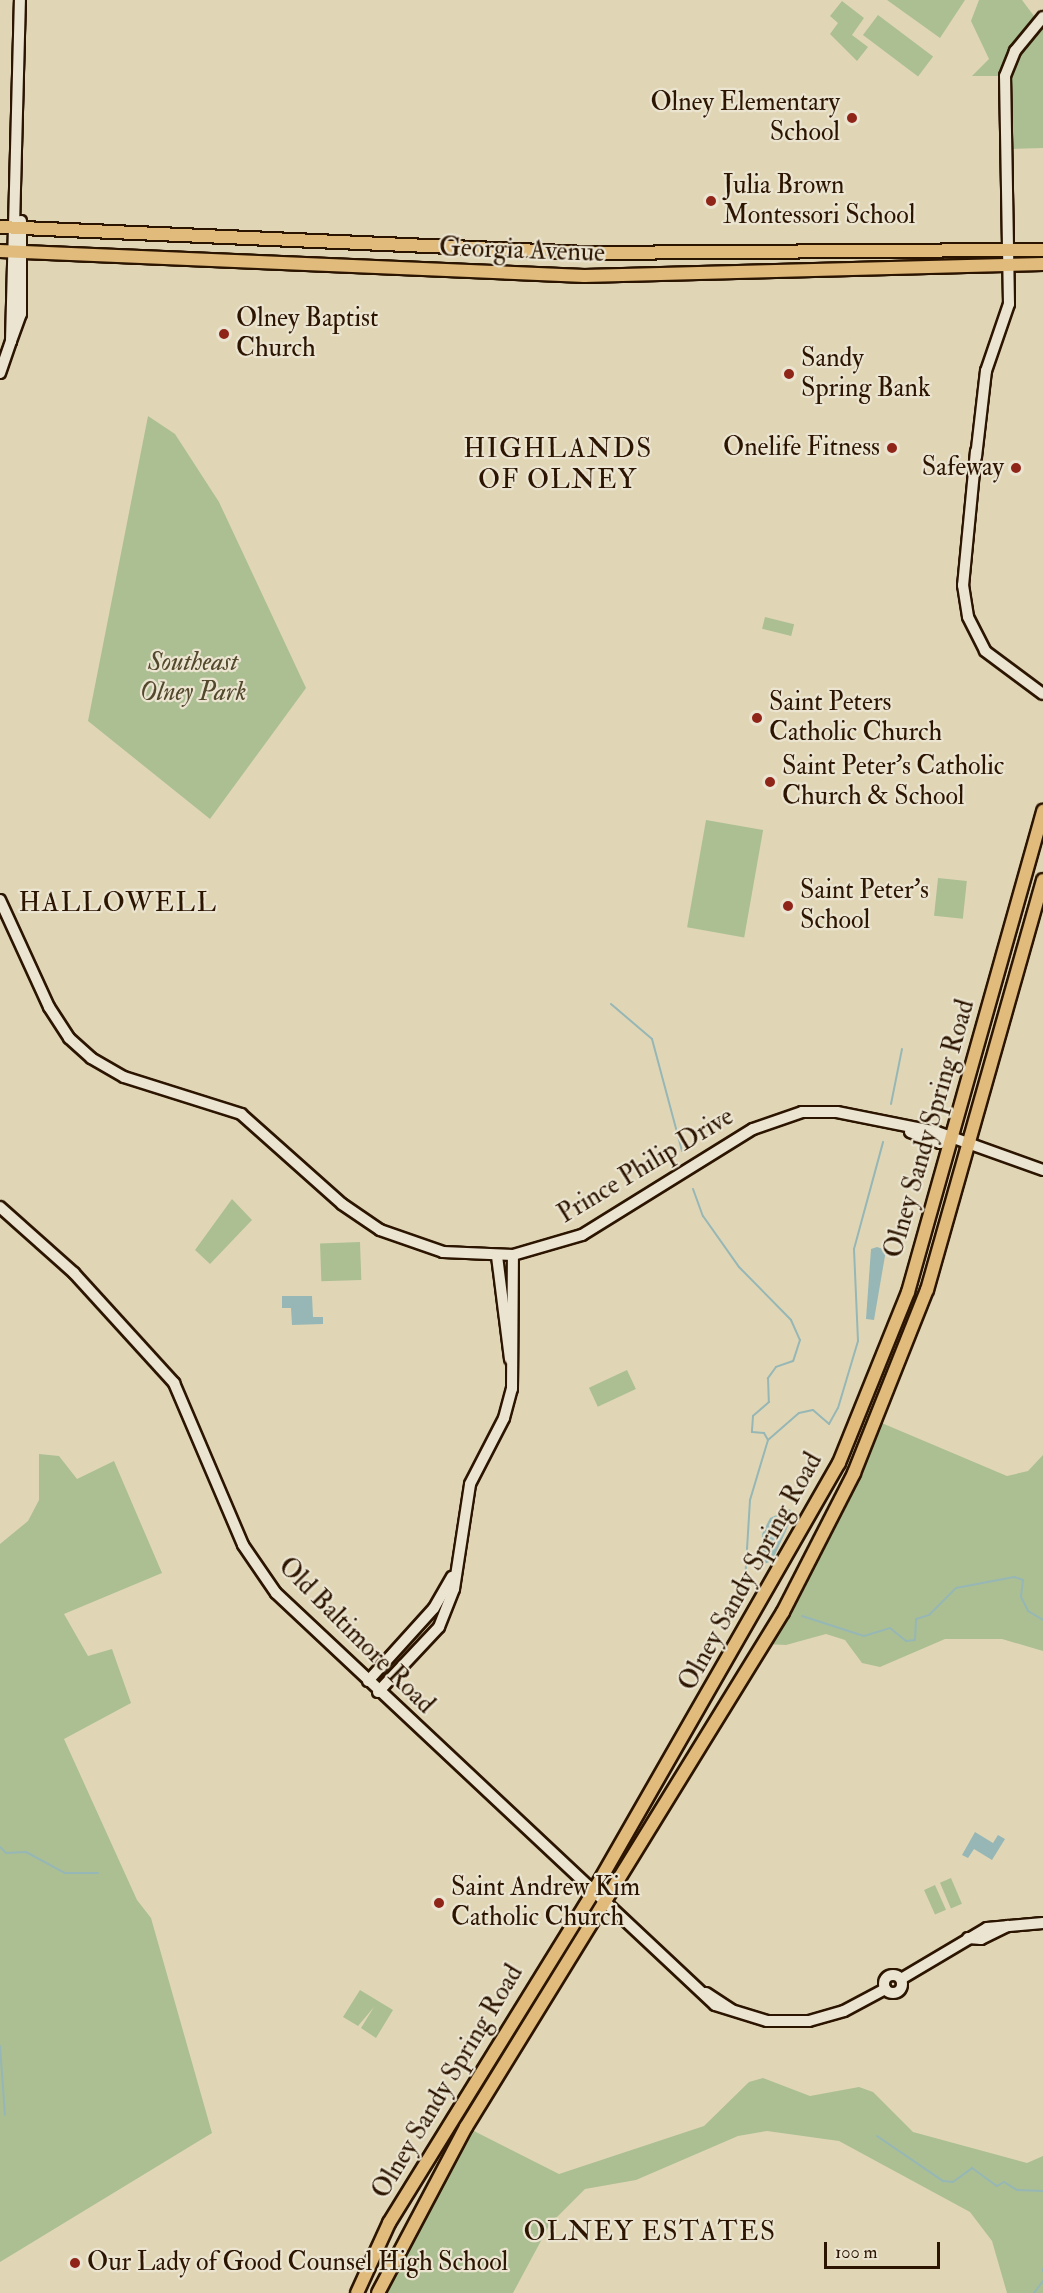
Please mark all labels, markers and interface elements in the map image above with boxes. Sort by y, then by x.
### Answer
place label: Olney Elementary School [651,87,840,148]
marker: Olney Elementary School [845,111,859,125]
place label: Julia Brown Montessori School [723,170,915,231]
marker: Julia Brown Montessori School [704,194,718,208]
street label: Georgia Avenue [439,233,605,269]
place label: Olney Baptist Church [236,303,378,364]
marker: Olney Baptist Church [217,327,231,341]
place label: Sandy Spring Bank [801,343,930,404]
marker: Sandy Spring Bank [782,367,796,381]
district label: HIGHLANDS OF OLNEY [463,432,653,495]
place label: Onelife Fitness [723,432,880,464]
marker: Onelife Fitness [885,441,899,455]
place label: Safeway [922,452,1004,484]
marker: Safeway [1009,461,1023,475]
park label: Southeast Olney Park [140,647,246,708]
place label: Saint Peters Catholic Church [769,687,942,748]
marker: Saint Peters Catholic Church [750,711,764,725]
place label: Saint Peter's Catholic Church & School [782,751,1004,812]
marker: Saint Peter's Catholic Church & School [763,775,777,789]
place label: Saint Peter's School [800,875,929,936]
district label: HALLOWELL [18,887,218,919]
marker: Saint Peter's School [781,899,795,913]
street label: Olney Sandy Spring Road [878,996,982,1262]
street label: Prince Philip Drive [553,1101,739,1231]
street label: Olney Sandy Spring Road [673,1448,829,1696]
street label: Old Baltimore Road [271,1551,441,1721]
place label: Saint Andrew Kim Catholic Church [451,1872,640,1934]
marker: Saint Andrew Kim Catholic Church [432,1896,446,1910]
street label: Olney Sandy Spring Road [366,1959,530,2205]
district label: OLNEY ESTATES [523,2216,777,2248]
scale bar [827,2230,942,2268]
text: 100 m [835,2241,878,2264]
place label: Our Lady of Good Counsel High School [87,2247,508,2279]
marker: Our Lady of Good Counsel High School [68,2256,82,2270]

